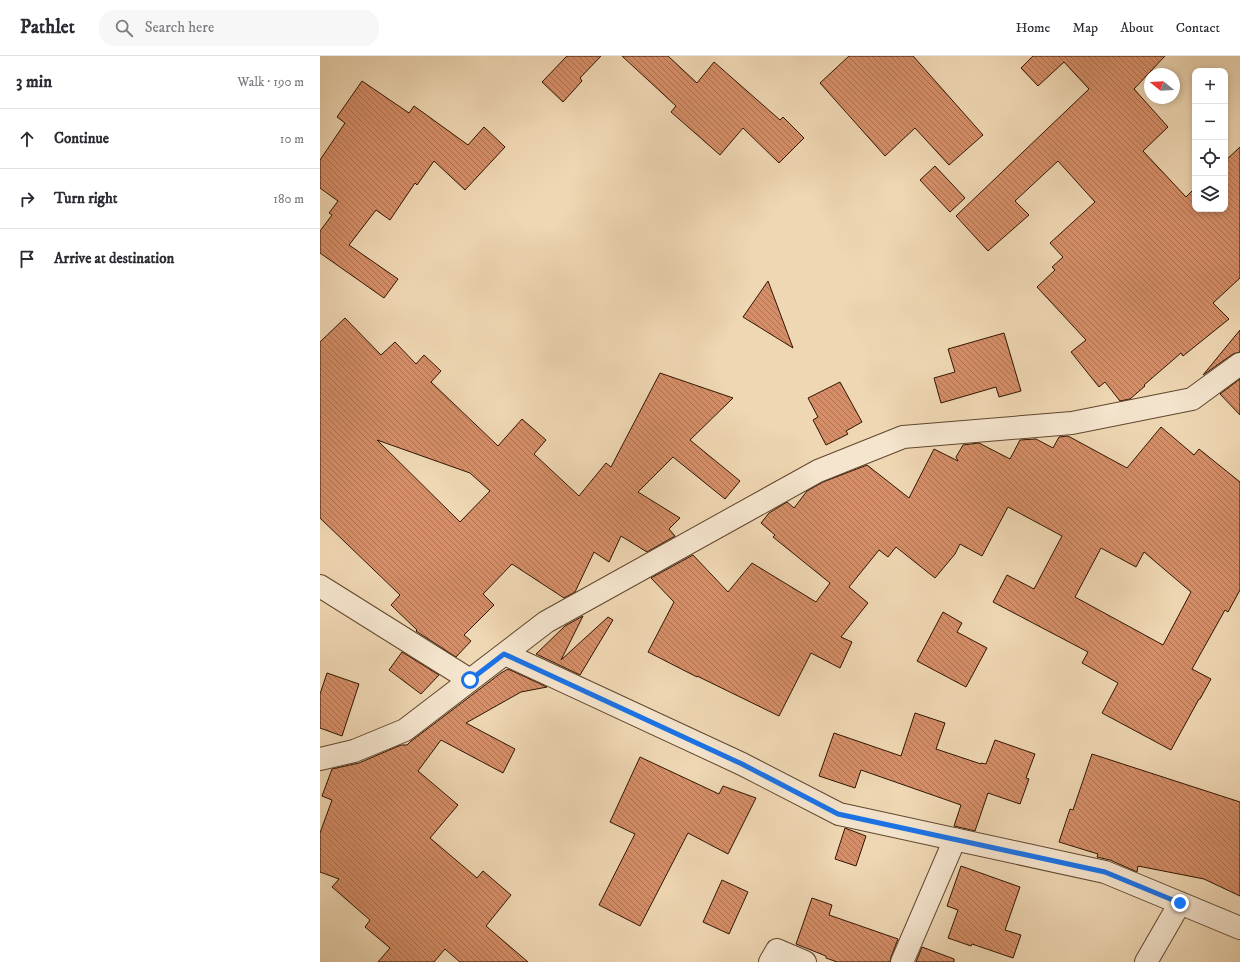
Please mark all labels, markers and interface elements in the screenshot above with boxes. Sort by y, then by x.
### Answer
search box [99,10,379,46]
text: Pathlet [20,16,75,39]
icon: search [113,17,135,39]
text: Search here [145,18,214,37]
text: Home [1016,19,1050,37]
text: Map [1072,19,1098,37]
text: About [1120,19,1154,37]
text: Contact [1176,19,1220,37]
north arrow [1144,68,1180,104]
map controls [1192,68,1228,212]
button: + [1192,68,1228,104]
text: 3 min [16,71,52,93]
text: Walk · 190 m [238,74,304,90]
button: − [1192,104,1228,140]
icon: ahead [16,128,38,150]
text: Continue [54,129,109,148]
text: 10 m [280,131,304,147]
button: locate [1192,140,1228,176]
button: layers [1192,176,1228,212]
icon: right [16,188,38,210]
text: Turn right [54,189,117,208]
text: 180 m [273,191,304,207]
icon: arrive [16,248,38,270]
text: Arrive at destination [54,249,174,268]
route start [461,671,479,689]
route end [1171,894,1189,912]

